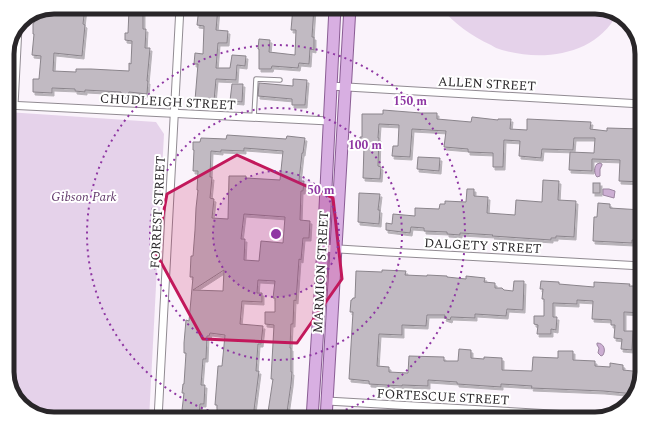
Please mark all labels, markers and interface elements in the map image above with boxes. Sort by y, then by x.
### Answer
street label: ALLEN STREET [437,71,537,97]
street label: CHUDLEIGH STREET [100,88,237,116]
text: 150 m [393,92,427,111]
text: 100 m [348,136,382,155]
street label: FORREST STREET [145,155,171,269]
text: 50 m [307,181,335,200]
park label: Gibson Park [51,187,117,207]
street label: MARMION STREET [308,210,334,334]
centre of rings [269,227,283,241]
street label: DALGETY STREET [424,233,542,259]
street label: FORTESCUE STREET [376,384,510,410]

